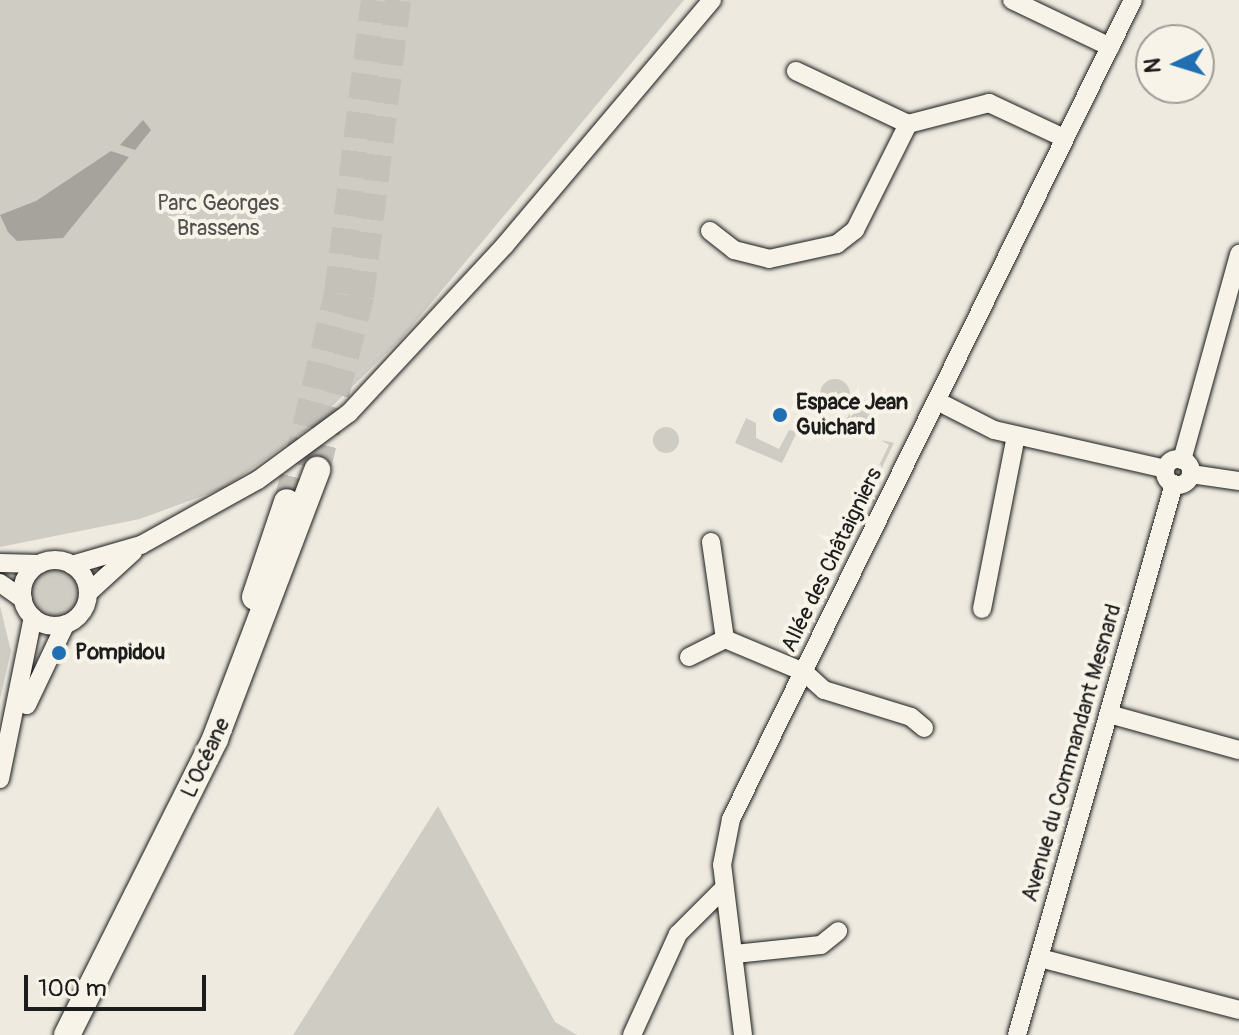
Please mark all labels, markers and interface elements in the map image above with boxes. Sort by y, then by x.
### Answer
north arrow [1135,24,1215,104]
text: N [1139,57,1168,74]
park label: Parc Georges Brassens [157,190,279,242]
place label: Espace Jean Guichard [796,389,908,440]
marker: Espace Jean Guichard [771,406,789,424]
street label: Allée des Châtaigniers [776,464,888,656]
street label: Avenue du Commandant Mesnard [1017,601,1127,905]
place label: Pompidou [75,640,165,666]
marker: Pompidou [50,644,68,662]
street label: L’Océane [176,714,236,802]
scale bar [28,959,210,1009]
text: 100 m [38,974,107,1003]

